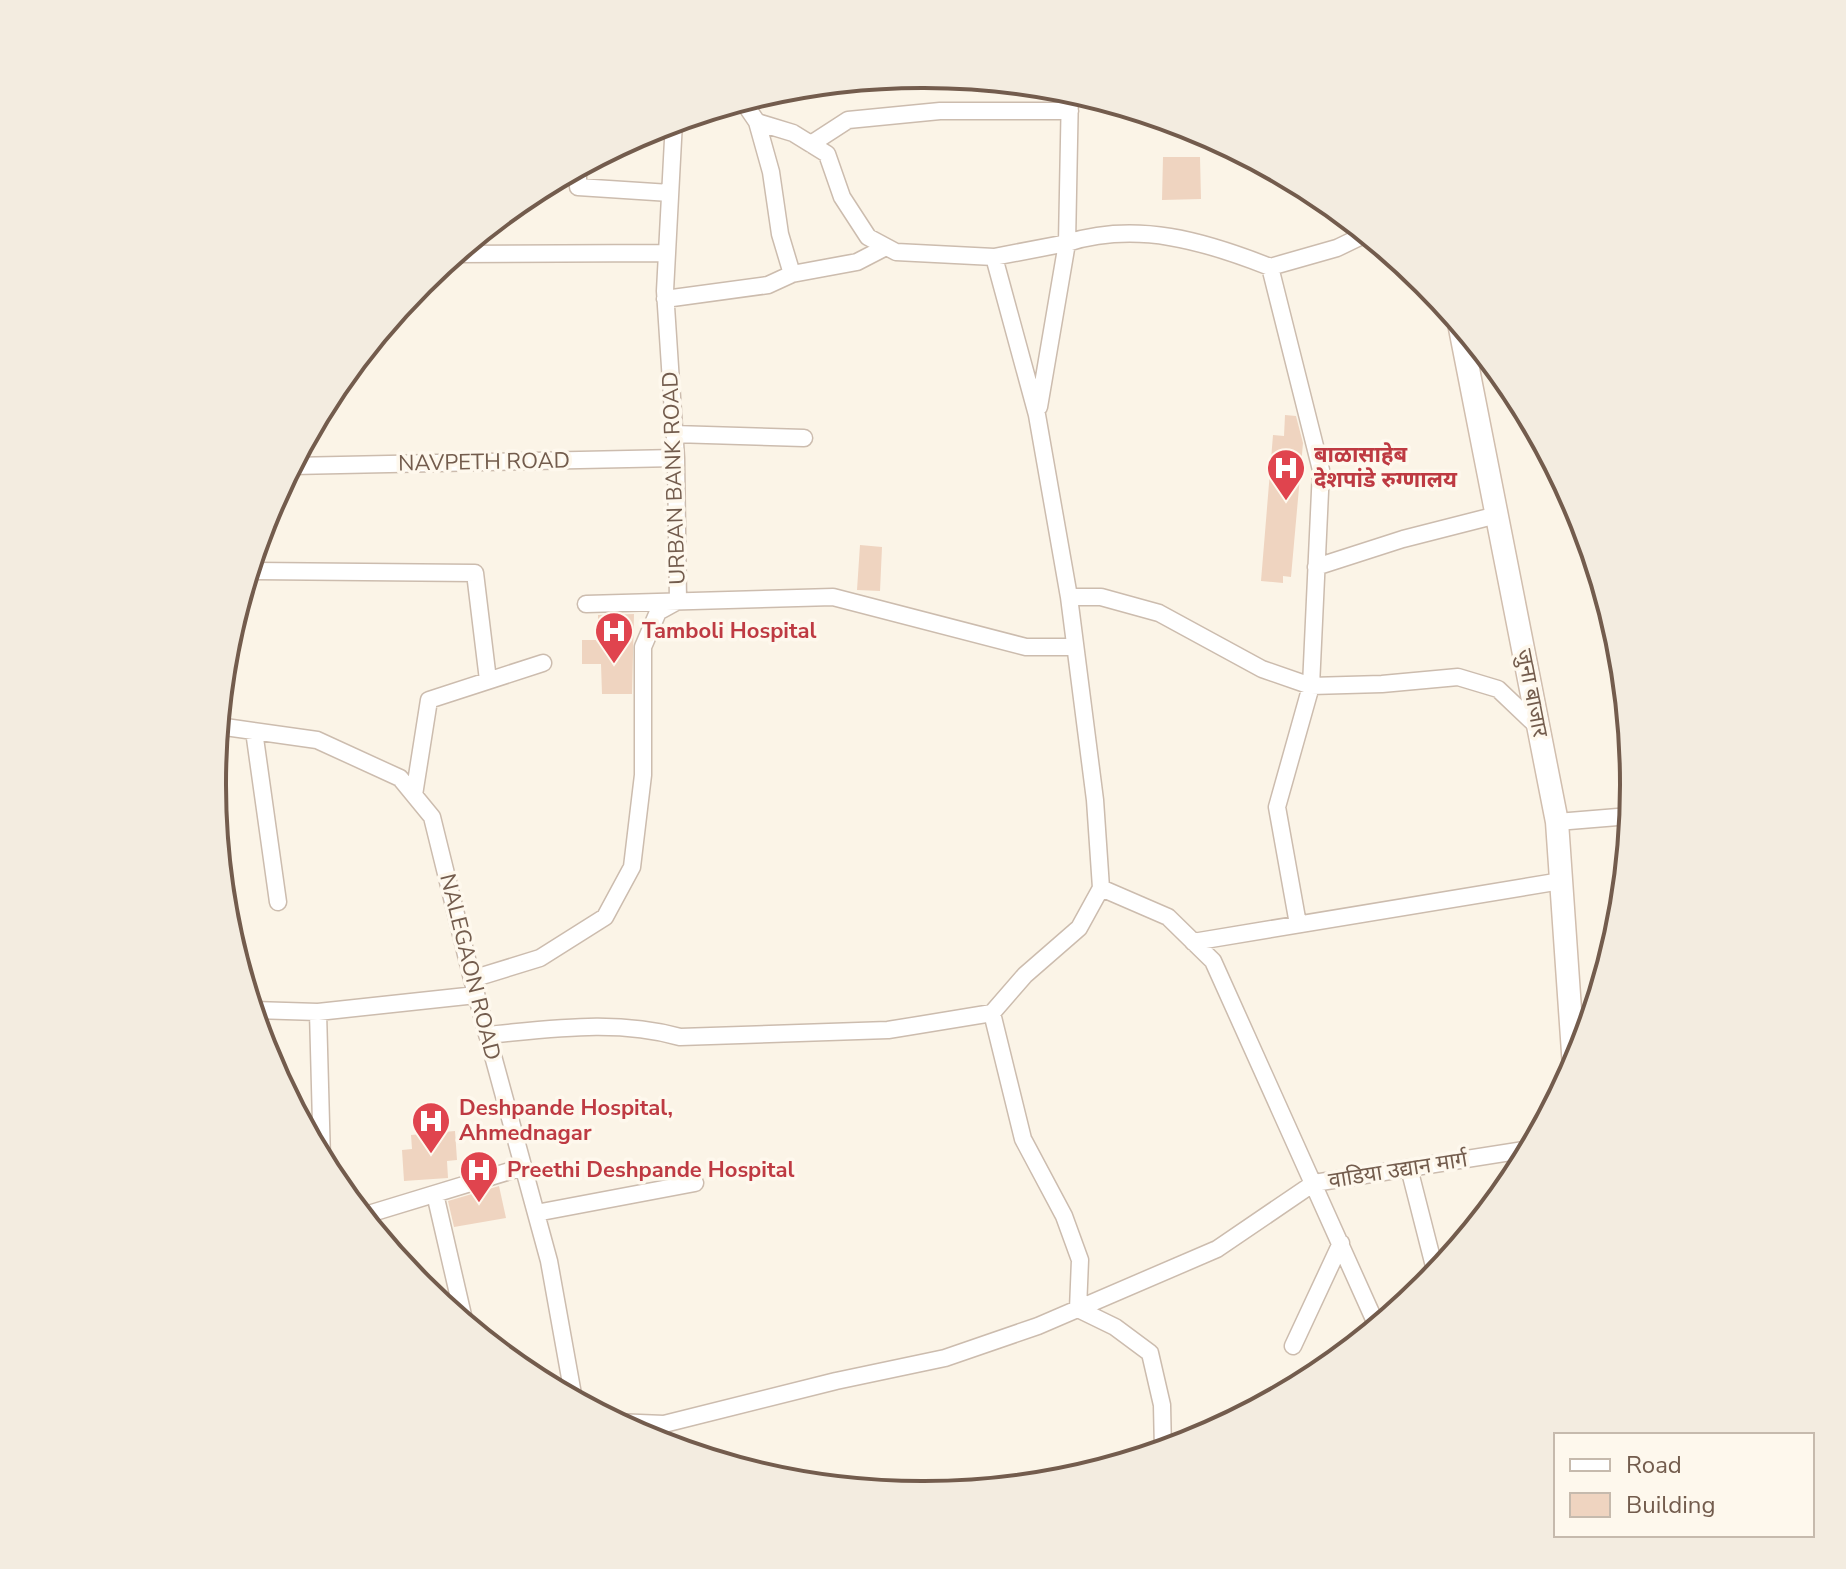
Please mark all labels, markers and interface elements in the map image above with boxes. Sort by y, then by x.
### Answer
street label: URBAN BANK ROAD [655,371,693,585]
place label: बाळासाहेब देशपांडे रुग्णालय [1314,440,1458,495]
street label: NAVPETH ROAD [398,446,570,478]
hospital icon: बाळासाहेब देशपांडे रुग्णालय [1265,447,1307,502]
hospital icon: Tamboli Hospital [593,610,635,665]
place label: Tamboli Hospital [642,616,816,646]
street label: जुना बाजार [1509,646,1555,741]
street label: NALEGAON ROAD [432,871,508,1063]
place label: Deshpande Hospital, Ahmednagar [459,1093,673,1148]
hospital icon: Deshpande Hospital, Ahmednagar [410,1100,452,1155]
street label: वाडिया उद्यान मार्ग [1326,1144,1471,1196]
hospital icon: Preethi Deshpande Hospital [458,1149,500,1204]
place label: Preethi Deshpande Hospital [507,1155,794,1185]
legend [1554,1433,1814,1537]
text: Road [1626,1449,1682,1481]
text: Building [1626,1489,1716,1521]

